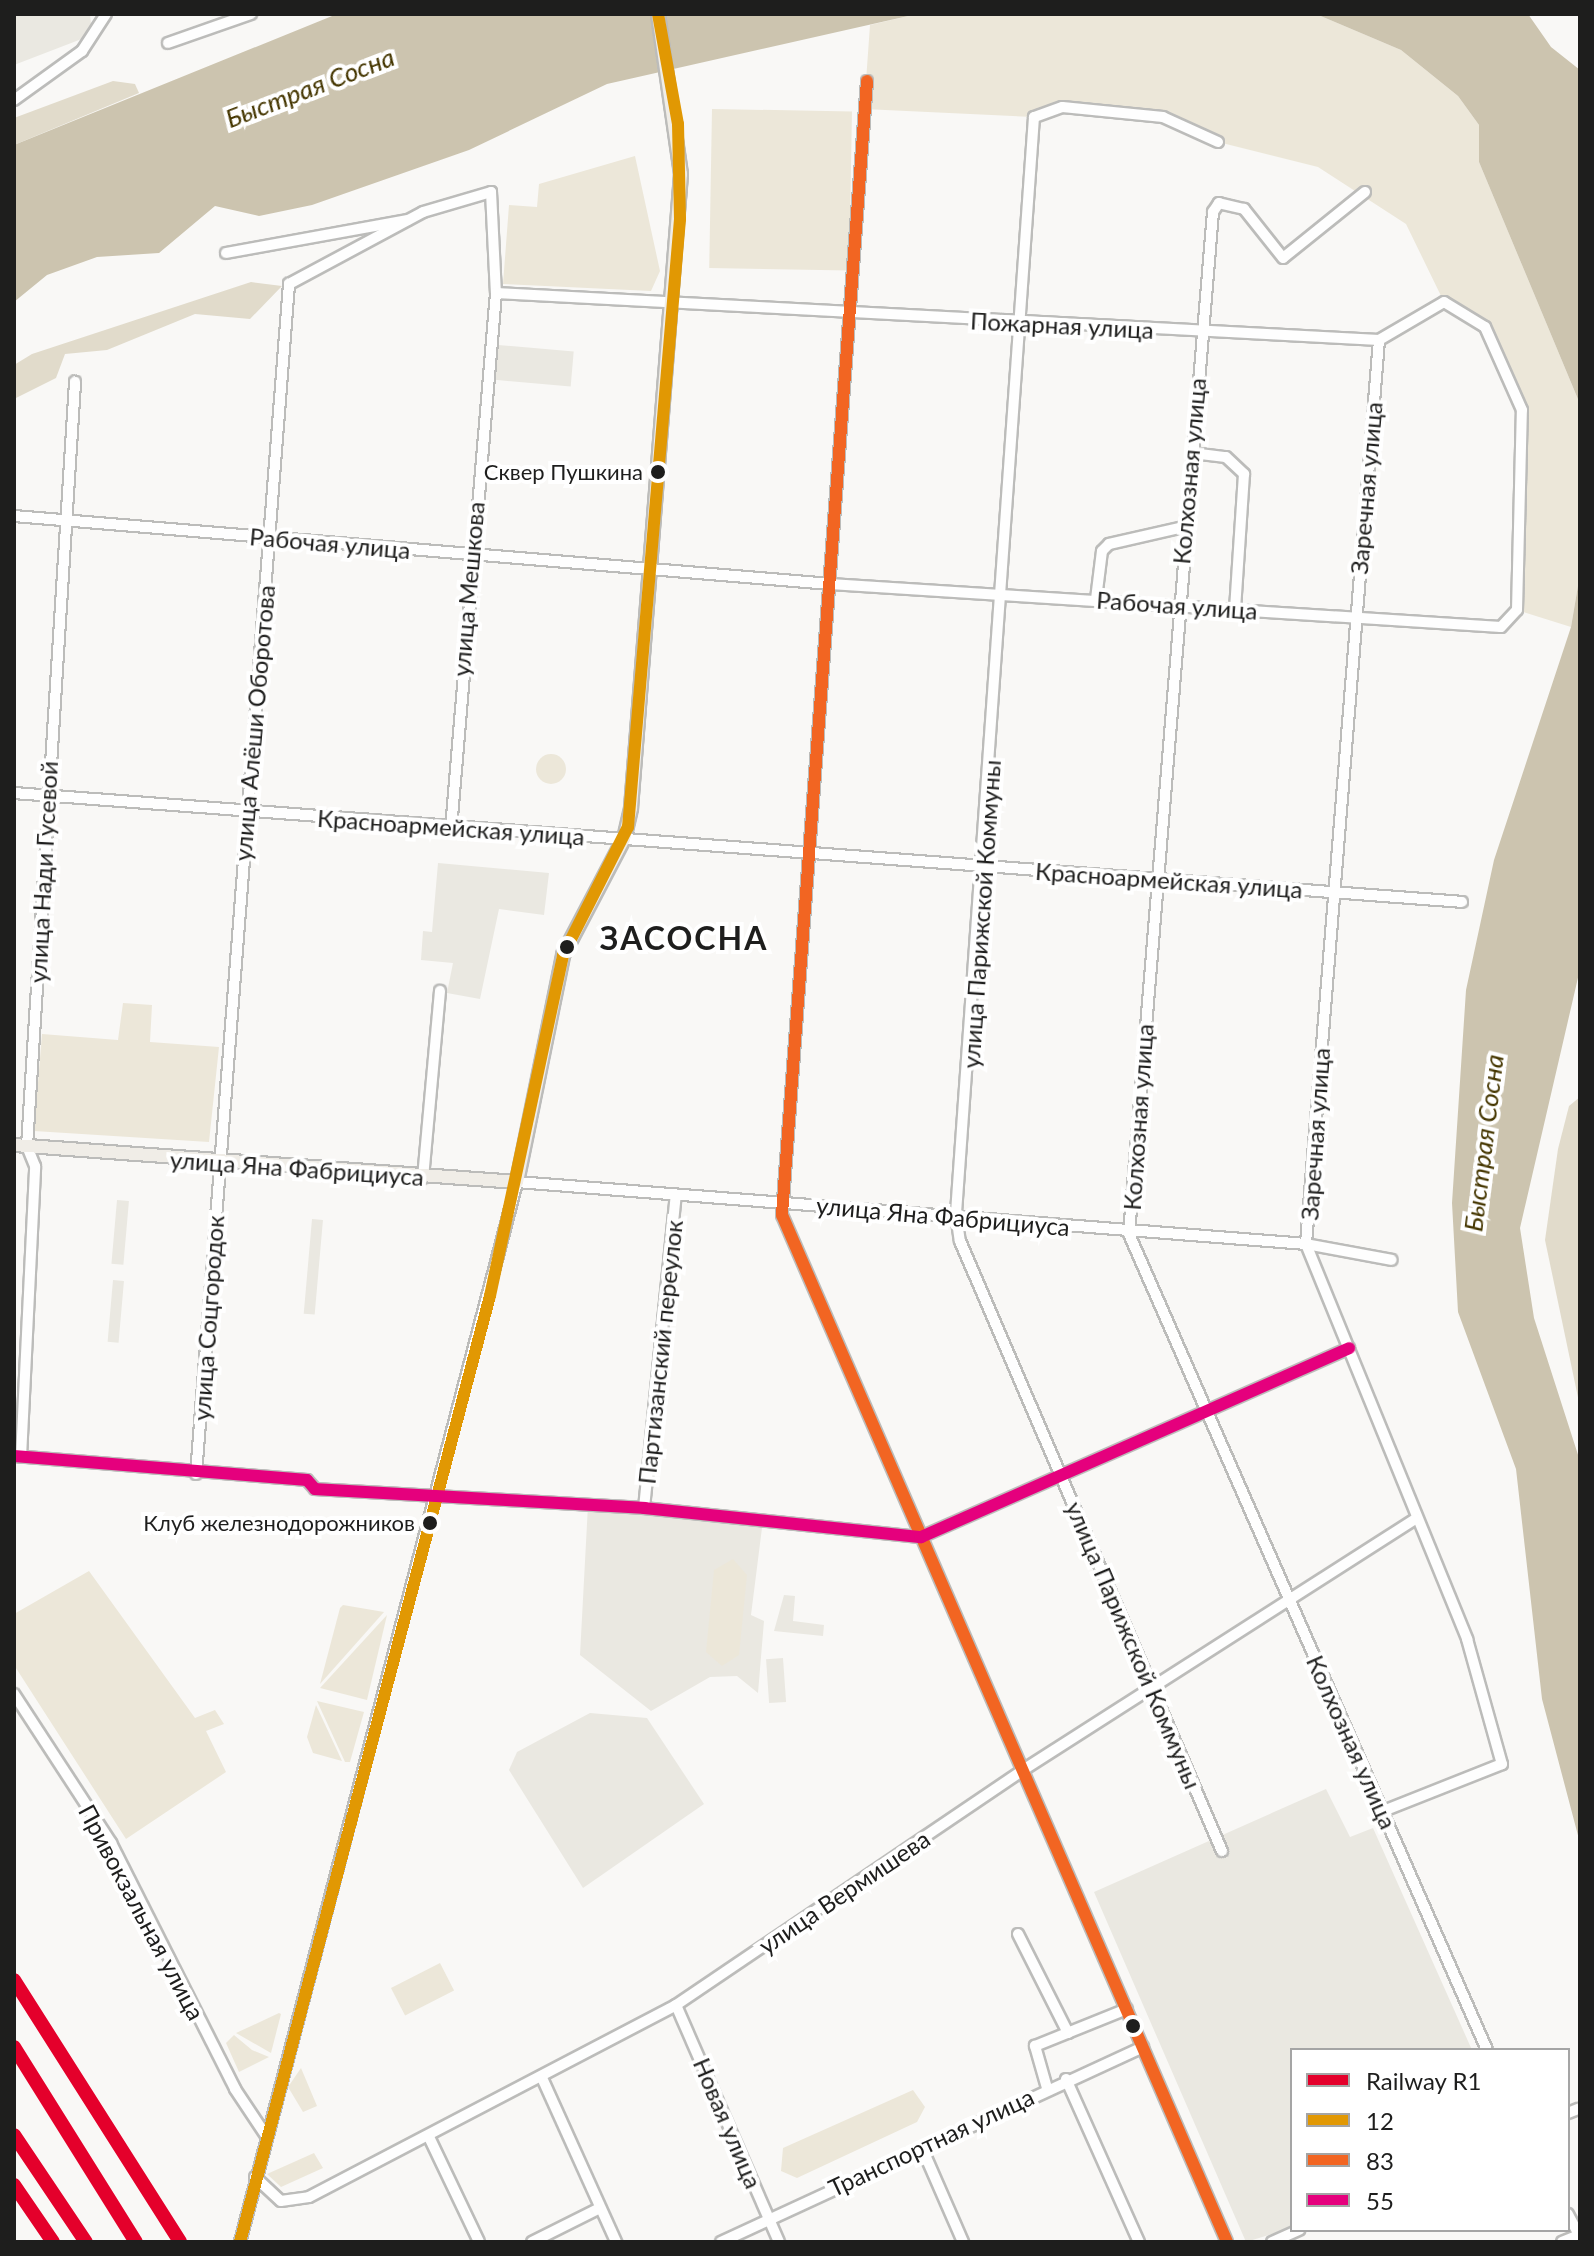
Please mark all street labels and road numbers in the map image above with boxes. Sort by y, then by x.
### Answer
street label: Пожарная улица [970,306,1154,344]
street label: Колхозная улица [1167,377,1211,565]
street label: Заречная улица [1344,401,1388,575]
street label: улица Мешкова [446,500,490,678]
street label: Рабочая улица [248,522,412,564]
street label: улица Алёши Оборотова [228,584,280,862]
street label: Рабочая улица [1095,585,1259,625]
street label: улица Парижской Коммуны [956,759,1006,1069]
street label: улица Нади Гусевой [23,760,63,984]
street label: Красноармейская улица [316,803,586,851]
street label: Красноармейская улица [1034,856,1304,904]
street label: Колхозная улица [1117,1023,1159,1211]
street label: Заречная улица [1295,1047,1335,1221]
street label: улица Яна Фабрициуса [169,1145,425,1191]
street label: улица Яна Фабрициуса [815,1191,1071,1241]
street label: улица Соцгородок [186,1214,230,1422]
street label: Партизанский переулок [632,1218,688,1486]
street label: улица Парижской Коммуны [1060,1497,1208,1793]
street label: Колхозная улица [1301,1651,1403,1833]
street label: Привокзальная улица [73,1799,211,2025]
street label: улица Вермишева [753,1824,935,1960]
street label: Новая улица [688,2053,768,2193]
street label: Транспортная улица [824,2082,1038,2202]

